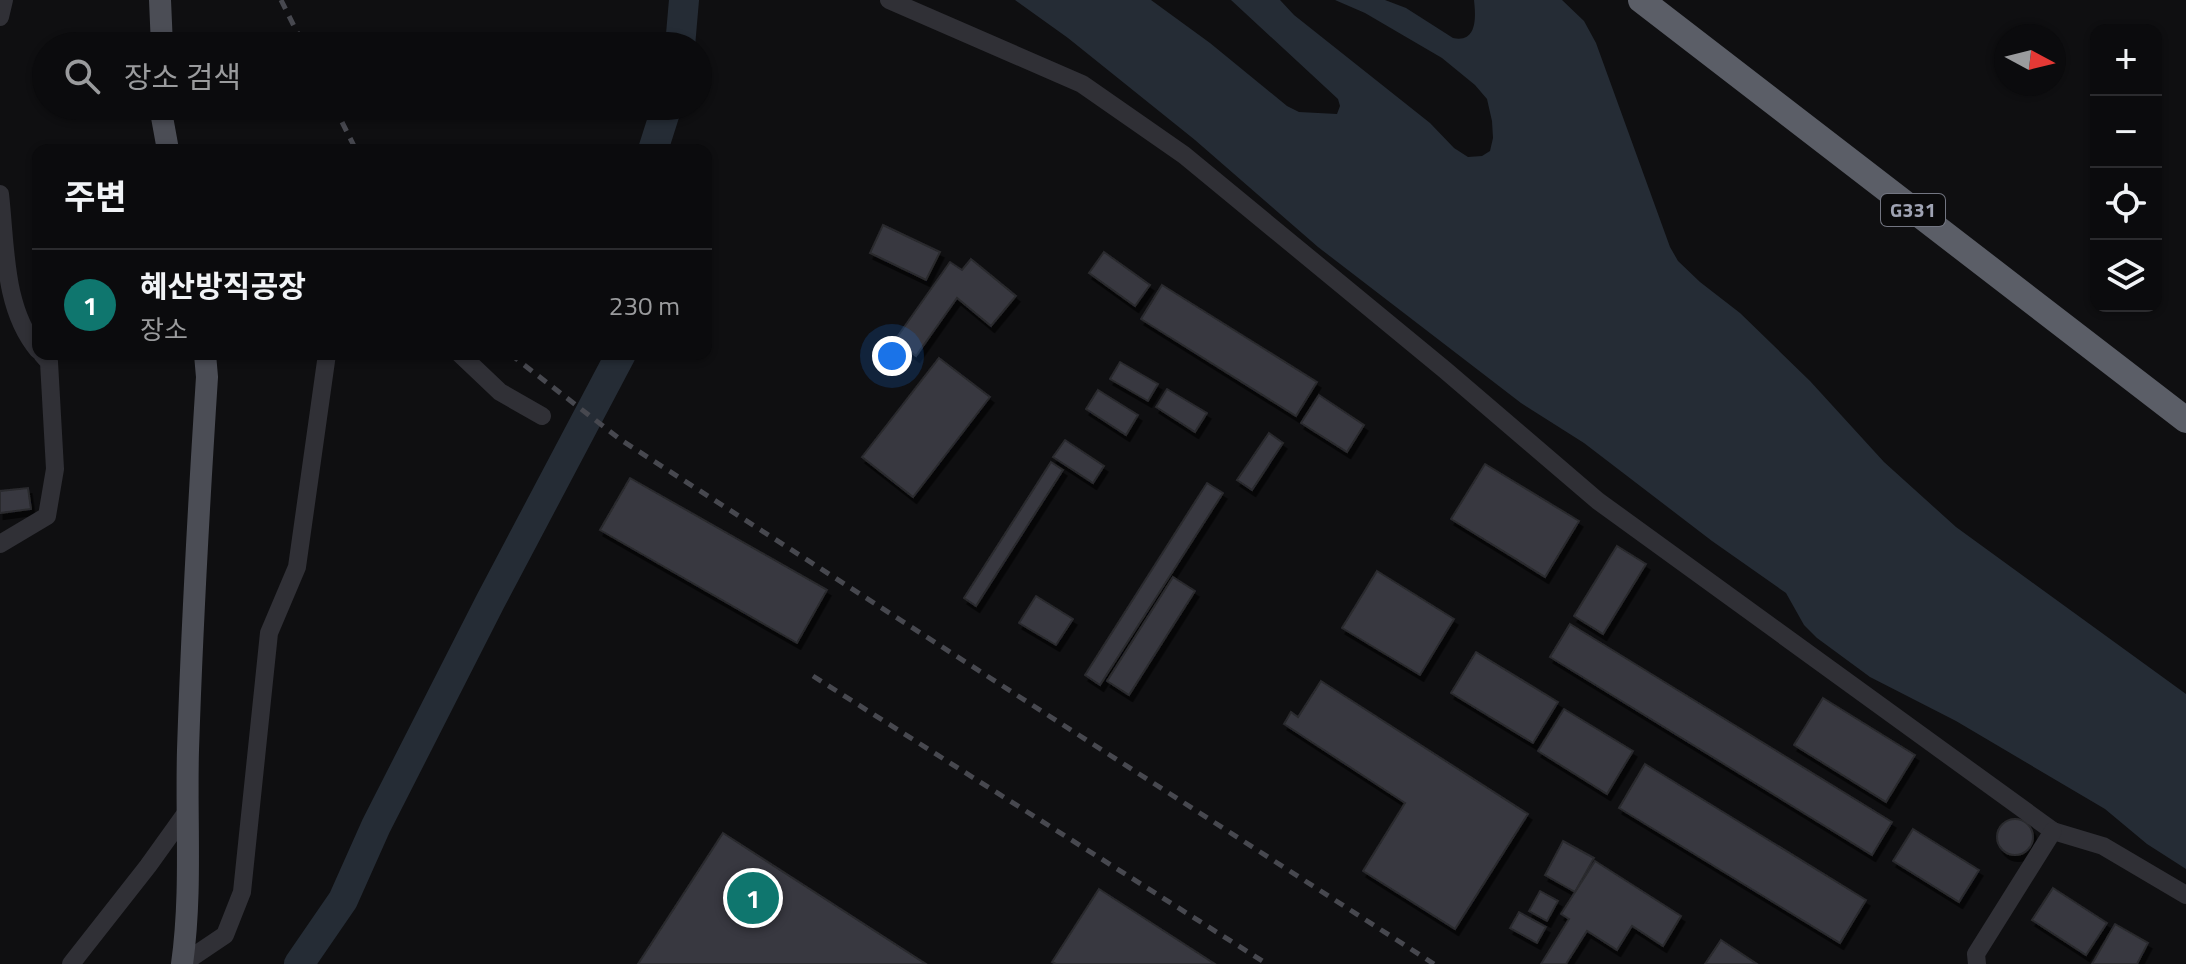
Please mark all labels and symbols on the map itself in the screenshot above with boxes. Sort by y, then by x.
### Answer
north arrow [1994,24,2066,96]
road number: G331 [1881,194,1945,226]
your location [872,336,912,376]
pin: 1 [727,868,779,928]

